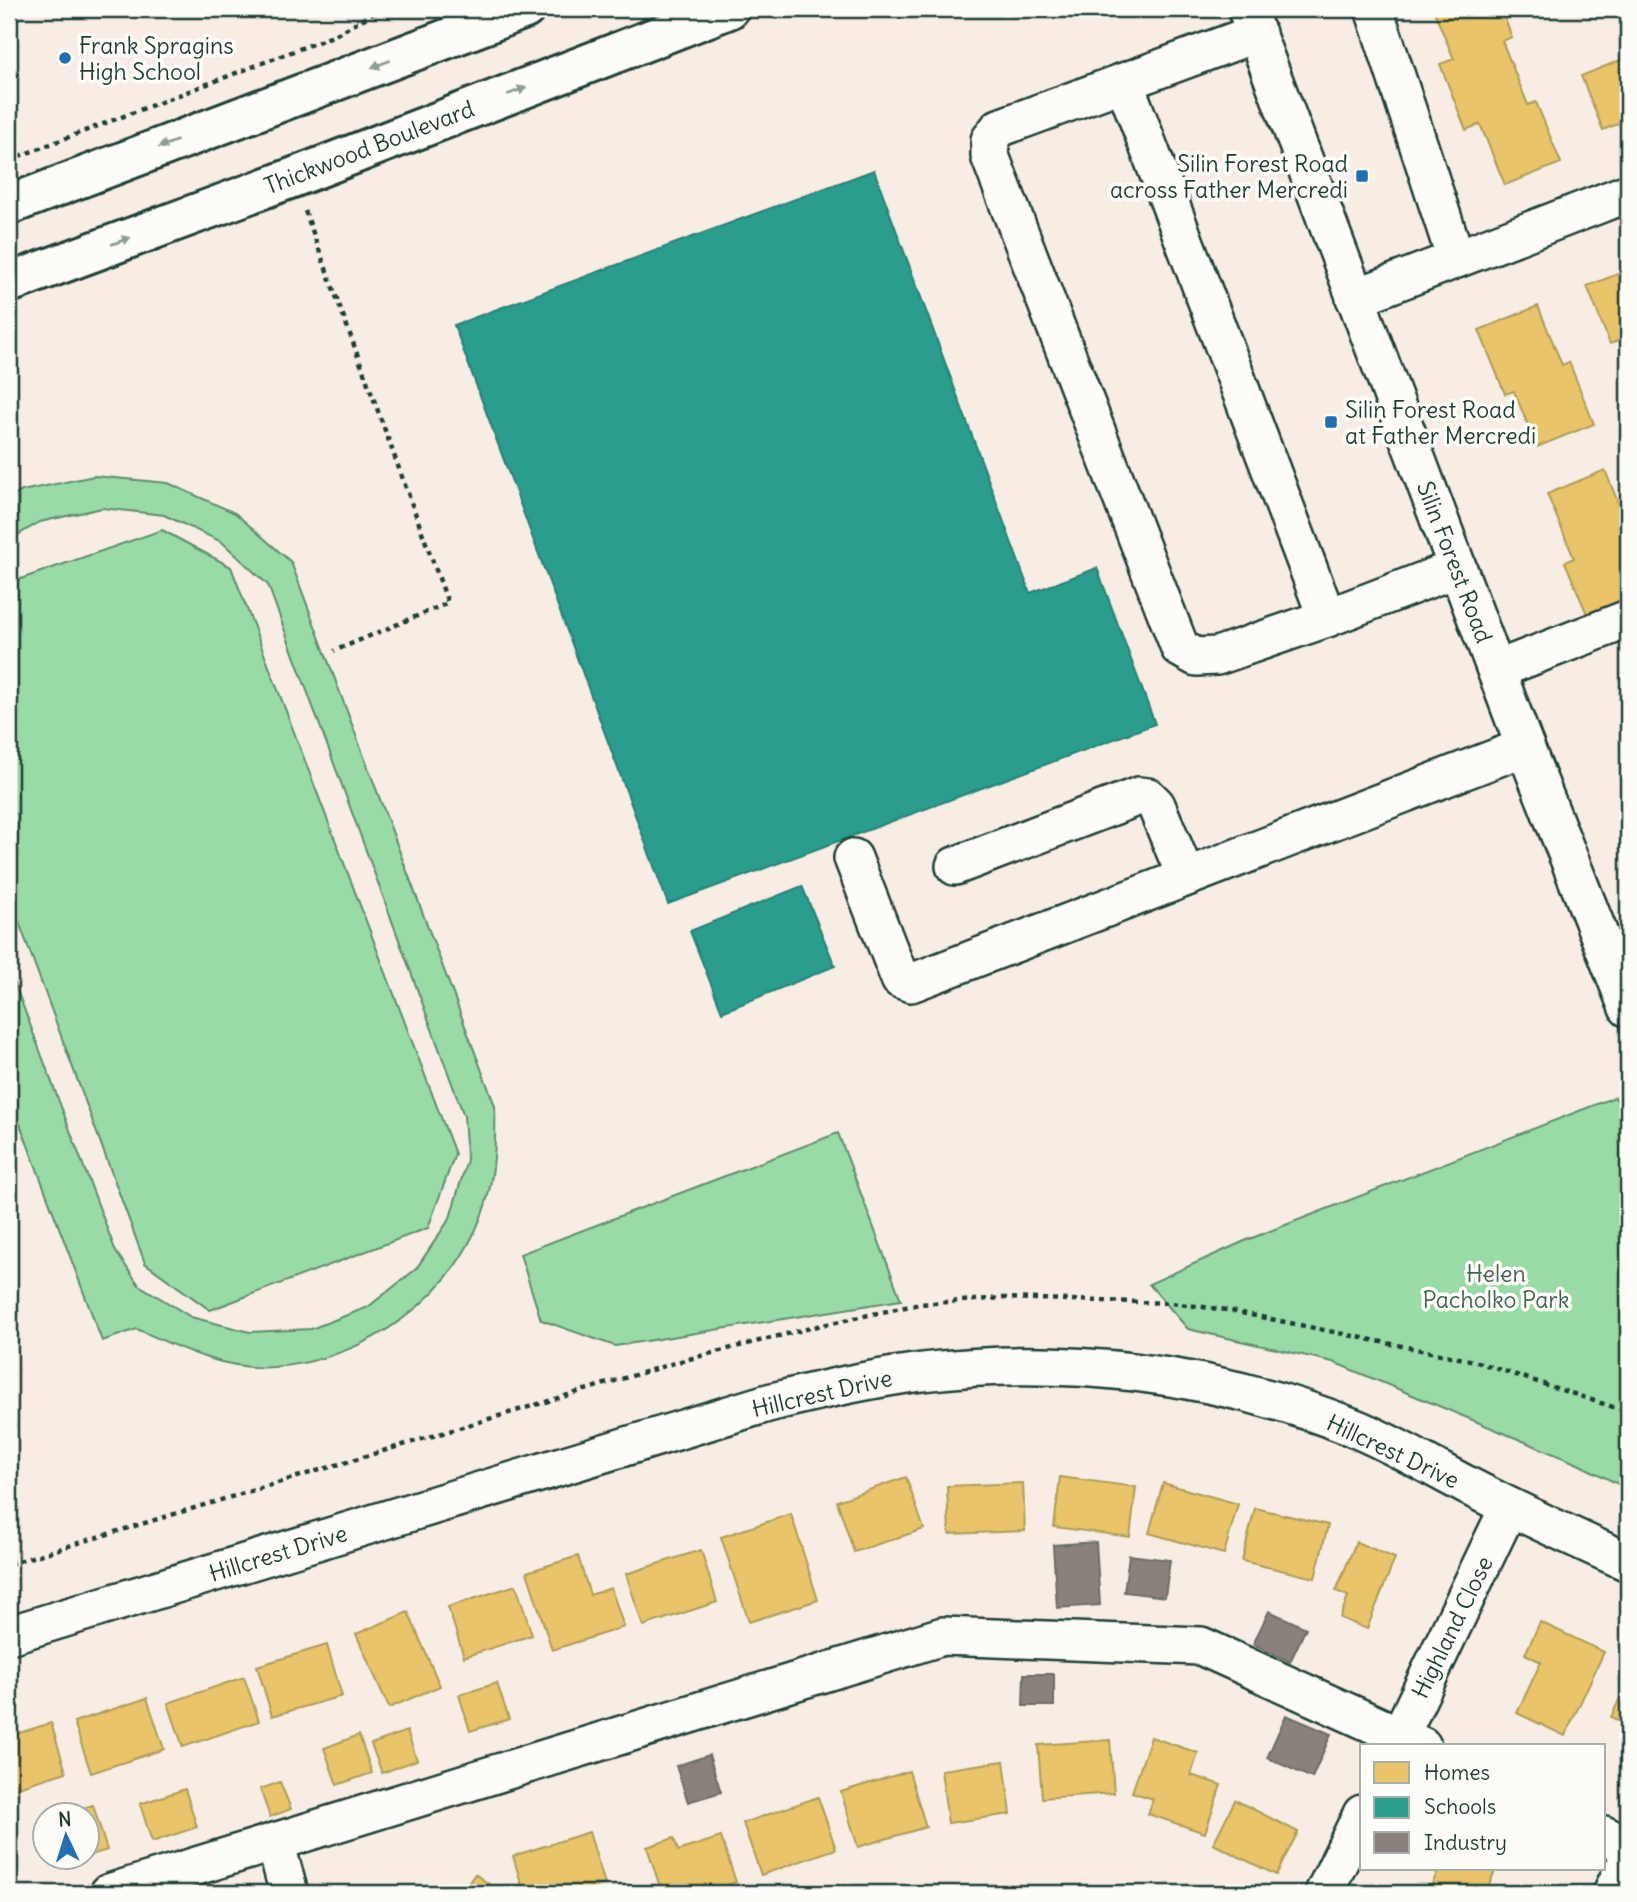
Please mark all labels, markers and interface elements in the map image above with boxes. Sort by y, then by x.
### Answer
place label: Frank Spragins High School [79,31,234,86]
marker: Frank Spragins High School [57,50,73,66]
one-way arrow [370,58,391,69]
one-way arrow [507,85,528,96]
street label: Thickwood Boulevard [260,94,478,200]
one-way arrow [158,139,179,150]
place label: Silin Forest Road across Father Mercredi [1110,149,1348,204]
marker: Silin Forest Road across Father Mercredi [1354,168,1370,184]
one-way arrow [111,235,132,246]
place label: Silin Forest Road at Father Mercredi [1345,395,1536,450]
marker: Silin Forest Road at Father Mercredi [1323,414,1339,430]
street label: Silin Forest Road [1411,477,1499,647]
park label: Helen Pacholko Park [1423,1259,1569,1314]
street label: Hillcrest Drive [749,1363,895,1423]
street label: Hillcrest Drive [1322,1408,1464,1494]
street label: Hillcrest Drive [205,1518,351,1588]
street label: Highland Close [1405,1551,1499,1703]
legend [1360,1744,1606,1870]
text: Homes [1424,1759,1490,1786]
text: Schools [1424,1793,1496,1820]
north arrow [32,1800,102,1870]
text: N [57,1807,72,1831]
text: Industry [1424,1829,1507,1856]

